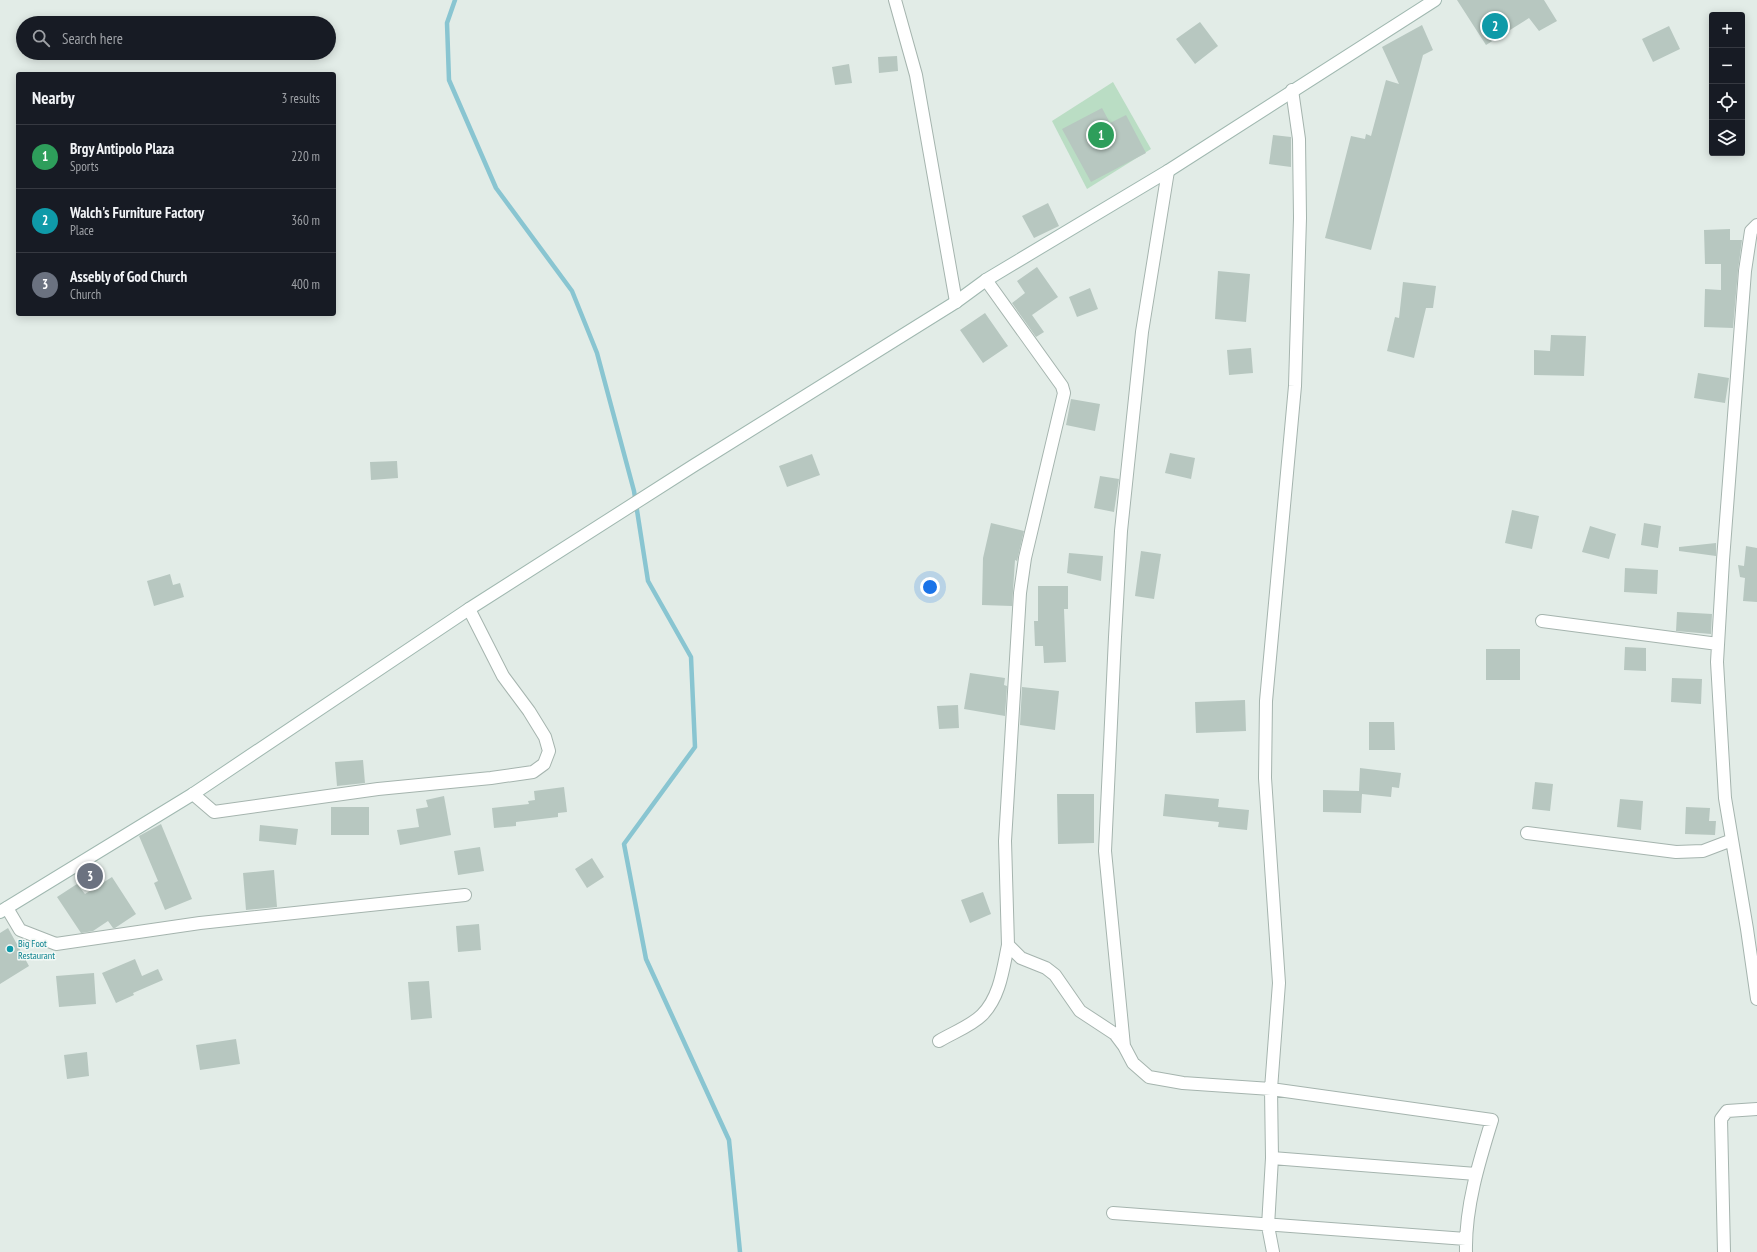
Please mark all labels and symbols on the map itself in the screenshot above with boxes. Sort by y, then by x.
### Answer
pin: 2 [1482,11,1508,41]
pin: 1 [1088,120,1114,150]
your location [920,577,940,597]
pin: 3 [77,861,103,891]
place label: Big Foot Restaurant [18,937,55,962]
marker: Big Foot Restaurant [5,944,15,954]

